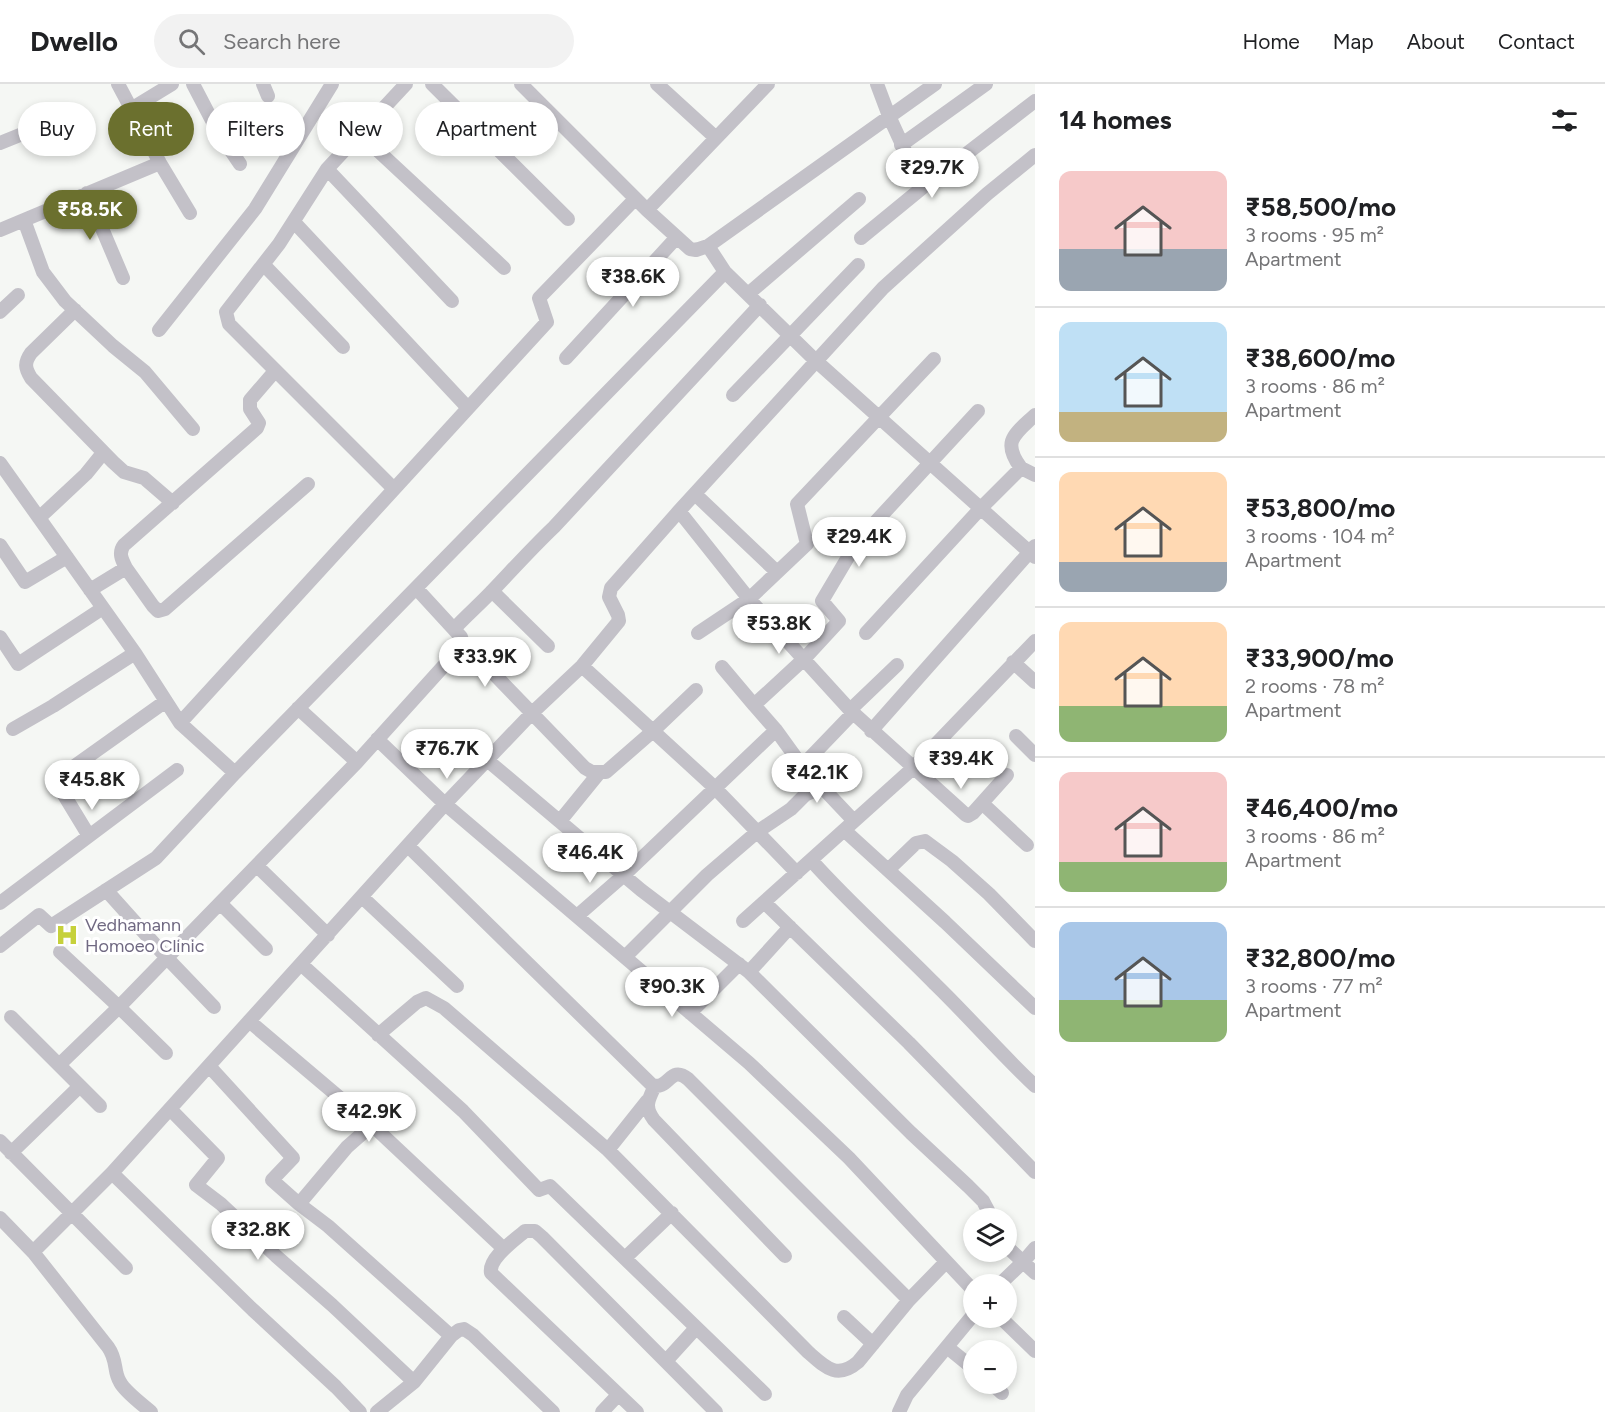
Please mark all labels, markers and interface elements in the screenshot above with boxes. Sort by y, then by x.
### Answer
search box [154,14,574,68]
text: Dwello [30,24,118,58]
icon: search [175,25,208,58]
text: Search here [223,28,341,55]
text: Home [1243,29,1300,54]
text: Map [1333,29,1374,54]
text: About [1407,29,1465,54]
text: Contact [1498,29,1575,54]
chip: Buy [18,102,96,156]
chip: Rent [108,102,194,156]
chip: Filters [206,102,305,156]
chip: New [317,102,403,156]
chip: Apartment [415,102,558,156]
text: 14 homes [1059,104,1172,136]
icon: filters [1548,104,1581,137]
pin: ₹29.7K [883,148,981,199]
text: ₹29.7K [900,155,964,179]
pin: ₹58.5K [41,190,139,241]
text: ₹58,500/mo [1245,191,1396,223]
icon: home [1107,195,1179,267]
text: ₹58.5K [57,197,123,221]
text: 3 rooms · 95 m² [1245,223,1384,247]
text: Apartment [1245,247,1342,271]
pin: ₹38.6K [584,257,682,308]
text: ₹38.6K [600,264,666,288]
text: ₹38,600/mo [1245,342,1395,374]
icon: home [1107,346,1179,418]
text: 3 rooms · 86 m² [1245,374,1385,398]
text: Apartment [1245,398,1342,422]
text: ₹53,800/mo [1245,492,1395,524]
icon: home [1107,496,1179,568]
pin: ₹29.4K [810,517,908,568]
text: ₹29.4K [826,524,892,548]
text: 3 rooms · 104 m² [1245,524,1395,548]
text: Apartment [1245,548,1342,572]
pin: ₹53.8K [730,604,828,655]
text: ₹53.8K [746,611,812,635]
pin: ₹33.9K [436,637,534,688]
text: ₹33,900/mo [1245,642,1394,674]
text: ₹33.9K [453,644,517,668]
icon: home [1107,646,1179,718]
text: 2 rooms · 78 m² [1245,674,1385,698]
text: Apartment [1245,698,1342,722]
pin: ₹76.7K [398,729,496,780]
text: ₹76.7K [415,736,479,760]
pin: ₹39.4K [912,739,1010,790]
text: ₹39.4K [928,746,994,770]
pin: ₹42.1K [768,753,866,804]
pin: ₹45.8K [43,760,141,811]
text: ₹42.1K [786,760,848,784]
text: ₹45.8K [59,767,125,791]
text: ₹46,400/mo [1245,792,1398,824]
icon: home [1107,796,1179,868]
text: 3 rooms · 86 m² [1245,824,1385,848]
pin: ₹46.4K [541,833,639,884]
text: ₹46.4K [556,840,624,864]
text: Apartment [1245,848,1342,872]
place label: Vedhamann Homoeo Clinic [85,914,205,957]
hospital icon: Vedhamann Homoeo Clinic [54,922,80,948]
text: ₹32,800/mo [1245,942,1395,974]
icon: home [1107,946,1179,1018]
pin: ₹90.3K [623,967,721,1018]
text: ₹90.3K [639,974,705,998]
text: 3 rooms · 77 m² [1245,974,1383,998]
text: Apartment [1245,998,1342,1022]
pin: ₹42.9K [320,1092,418,1143]
text: ₹42.9K [336,1099,402,1123]
map controls [963,1208,1017,1394]
button: layers [963,1208,1017,1262]
pin: ₹32.8K [209,1210,307,1261]
text: ₹32.8K [225,1217,291,1241]
button: + [963,1274,1017,1328]
button: − [963,1340,1017,1394]

